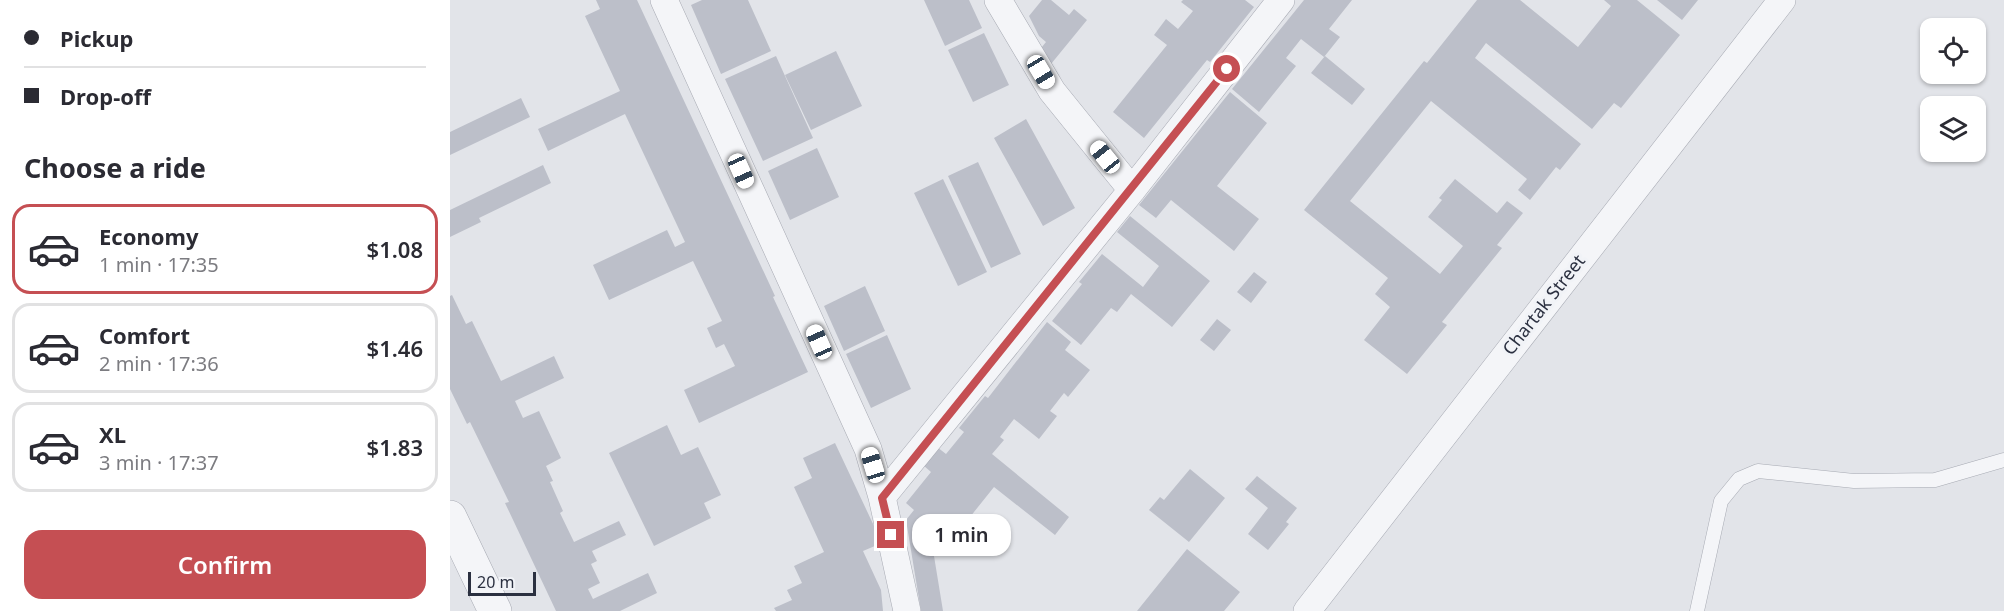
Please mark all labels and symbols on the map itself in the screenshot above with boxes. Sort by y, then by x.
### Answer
car [1024,52,1058,92]
route start [1213,55,1240,82]
car [1087,137,1123,177]
car [725,151,757,191]
street label: Chartak Street [1496,249,1590,360]
car [803,322,835,362]
car [859,445,887,485]
callout: 1 min [912,514,1011,556]
route end [877,521,904,548]
scale bar [468,569,536,596]

